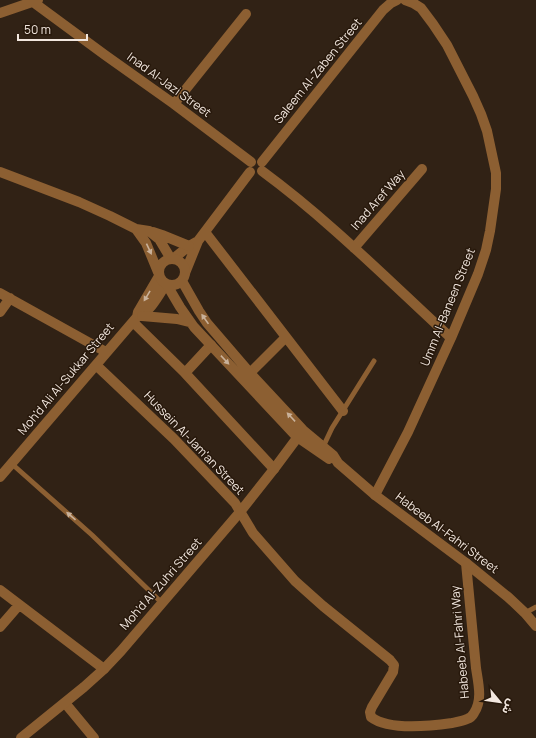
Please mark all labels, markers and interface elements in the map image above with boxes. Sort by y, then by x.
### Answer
street label: Saleem Al-Zaben Street [270,14,366,127]
scale bar [18,16,87,42]
text: 50 m [24,21,51,38]
street label: Inad Al-Jazi Street [124,48,215,121]
street label: Inad Aref Way [347,165,409,234]
one-way arrow [146,244,152,255]
street label: Umm Al-Baneen Street [416,245,479,369]
one-way arrow [143,290,150,302]
one-way arrow [201,314,209,325]
street label: Moh'd Ali Al-Sukkar Street [14,319,118,438]
one-way arrow [220,355,230,365]
street label: Hussein Al-Jam'an Street [140,387,249,498]
one-way arrow [286,412,295,422]
street label: Habeeb Al-Fahri Street [392,488,503,577]
one-way arrow [66,511,76,521]
street label: Moh'd Al-Zuhri Street [116,534,206,633]
street label: Habeeb Al-Fahri Way [446,584,473,699]
north arrow [480,682,520,722]
text: ش [499,697,519,717]

